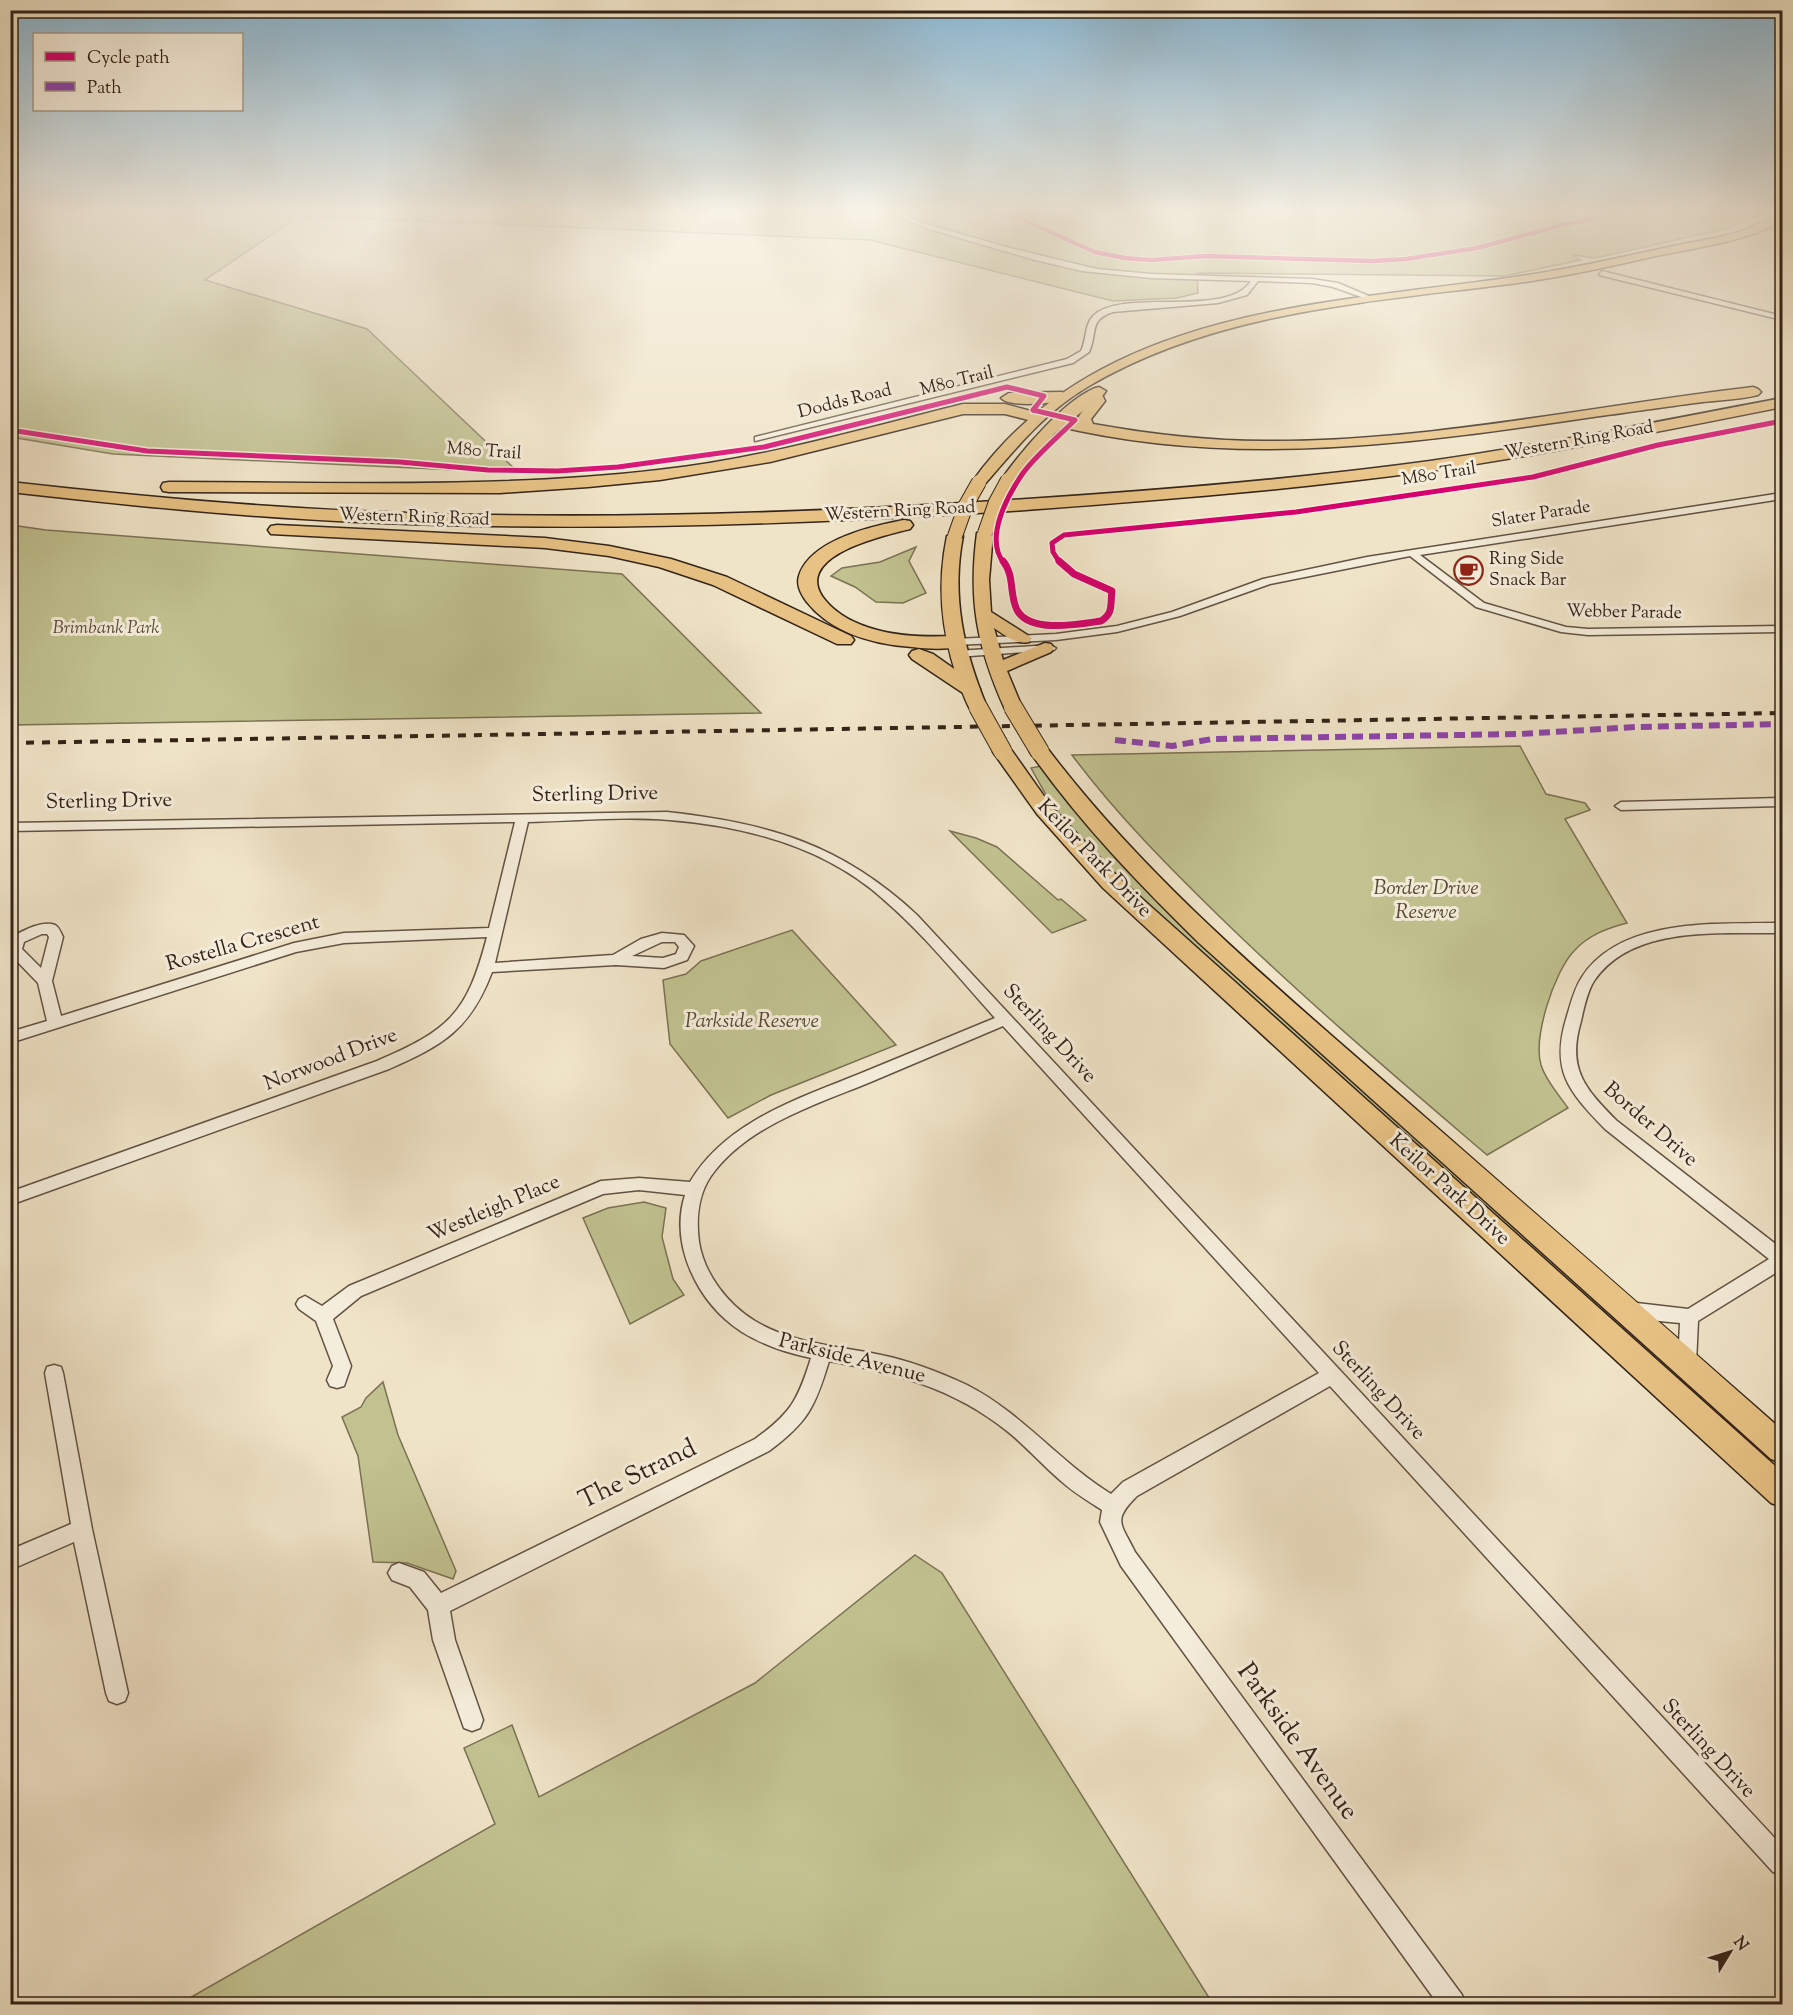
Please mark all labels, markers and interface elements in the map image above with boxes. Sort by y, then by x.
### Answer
legend [33,33,243,111]
text: Cycle path [87,46,170,72]
text: Path [87,76,122,102]
street label: M80 Trail [917,360,997,404]
street label: Dodds Road [795,378,895,426]
street label: Western Ring Road [1502,415,1656,467]
street label: M80 Trail [446,436,522,468]
street label: M80 Trail [1400,456,1478,494]
street label: Slater Parade [1490,494,1592,536]
street label: Western Ring Road [824,495,976,529]
street label: Western Ring Road [338,502,490,534]
place label: Ring Side Snack Bar [1489,547,1566,594]
cafe icon: Ring Side Snack Bar [1452,554,1484,586]
street label: Webber Parade [1566,599,1682,627]
park label: Brimbank Park [53,616,159,642]
street label: Sterling Drive [531,779,659,811]
street label: Sterling Drive [45,786,173,818]
street label: Keilor Park Drive [1029,793,1159,925]
park label: Border Drive Reserve [1373,874,1479,928]
street label: Rostella Crescent [163,908,323,980]
street label: Sterling Drive [995,978,1103,1090]
park label: Parkside Reserve [685,1007,819,1037]
street label: Norwood Drive [260,1021,402,1099]
street label: Border Drive [1596,1075,1704,1175]
street label: Keilor Park Drive [1381,1127,1517,1253]
street label: Westleigh Place [423,1168,565,1250]
street label: Parkside Avenue [775,1326,929,1392]
street label: Sterling Drive [1324,1335,1432,1447]
street label: The Strand [573,1430,703,1519]
street label: Parkside Avenue [1227,1656,1367,1828]
street label: Sterling Drive [1654,1693,1762,1805]
north arrow [1700,1922,1760,1982]
text: N [1727,1932,1753,1957]

